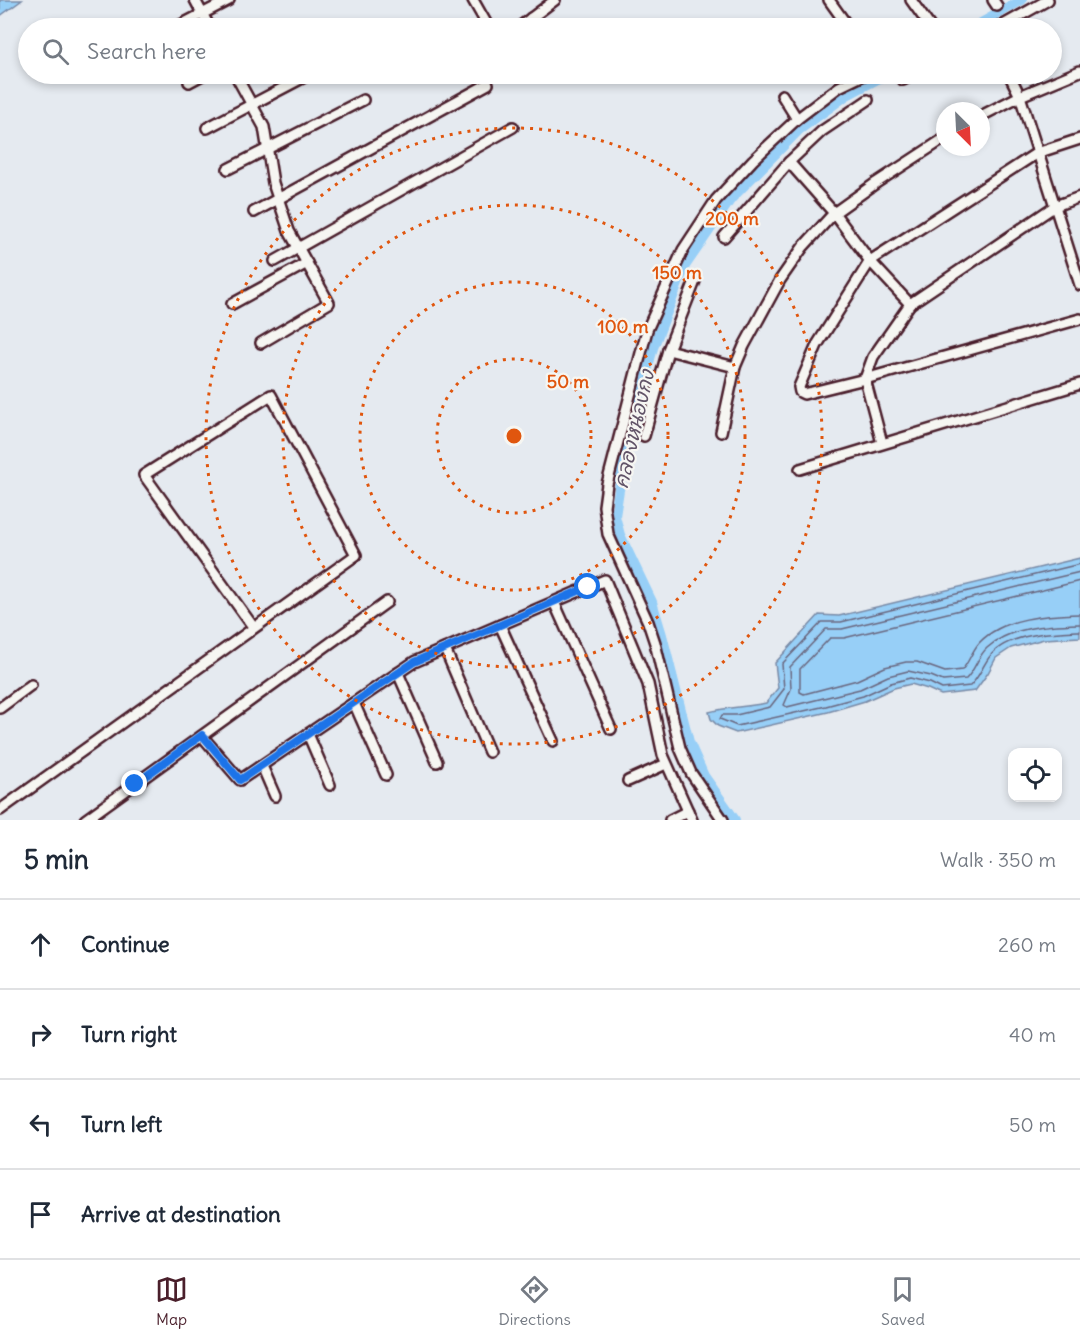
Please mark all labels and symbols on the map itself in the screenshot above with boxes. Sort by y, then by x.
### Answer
north arrow [936,102,990,156]
text: 200 m [705,207,759,230]
text: 150 m [652,261,702,284]
text: 100 m [598,315,649,338]
water label: คลองหนองกง [608,366,660,490]
text: 50 m [547,370,589,393]
centre of rings [504,426,524,446]
route start [574,573,600,599]
route end [121,770,147,796]

